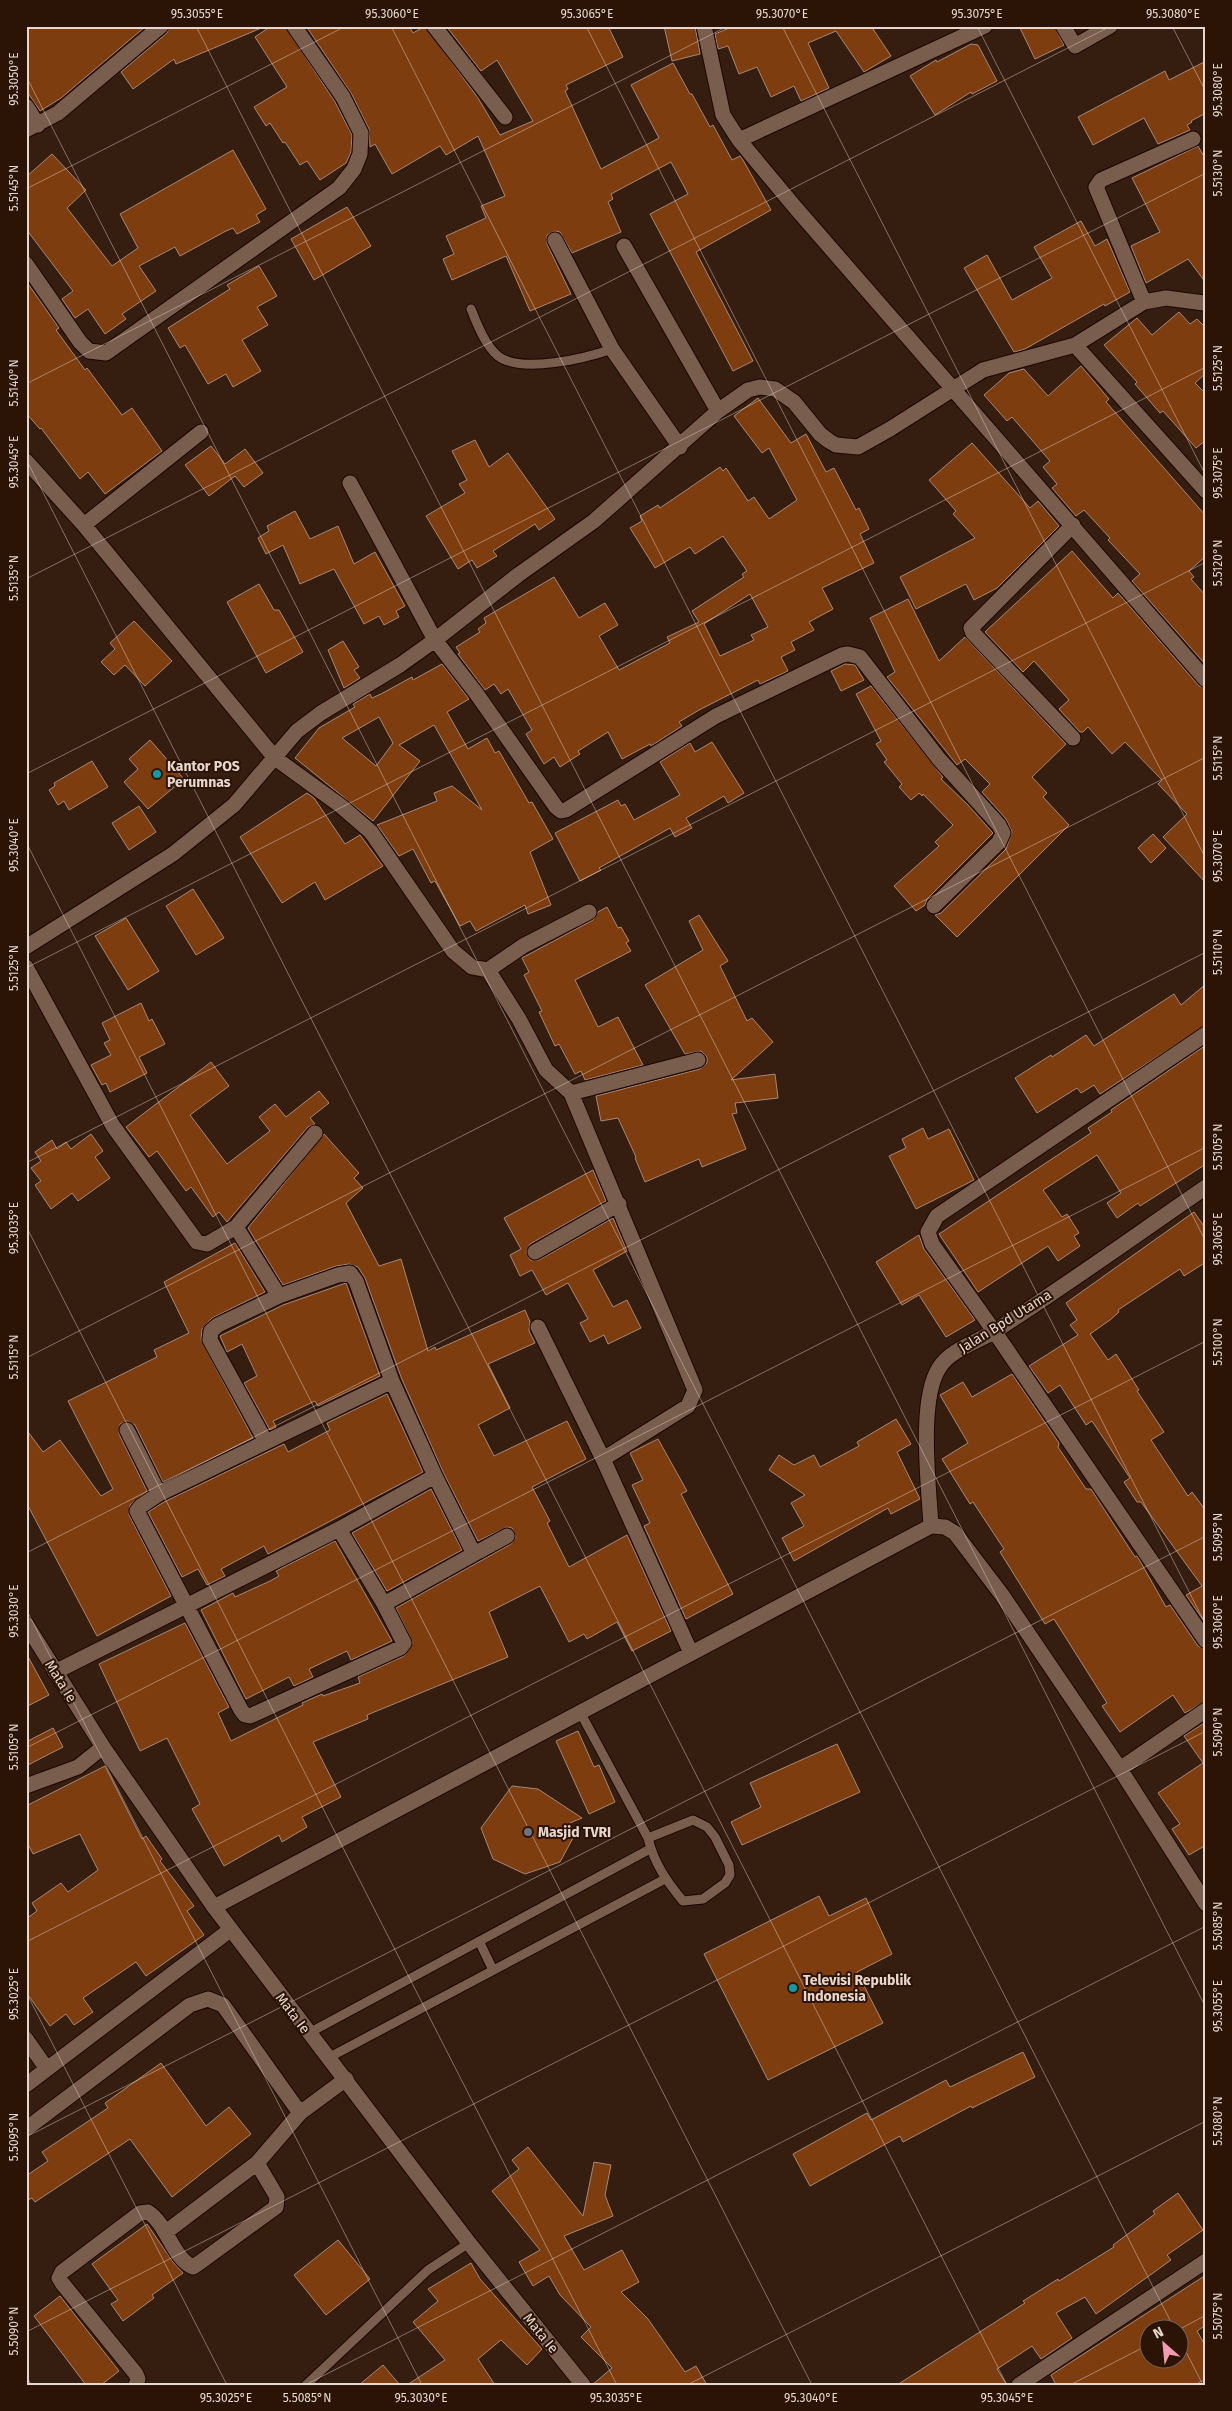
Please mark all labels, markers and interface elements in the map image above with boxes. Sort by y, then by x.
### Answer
text: 95.3055°E [171,7,223,21]
text: 95.3060°E [365,7,419,21]
text: 95.3065°E [561,7,613,21]
text: 95.3070°E [756,7,808,21]
text: 95.3075°E [951,7,1003,21]
text: 95.3080°E [1146,7,1200,21]
text: 95.3050°E [7,52,21,106]
text: 95.3080°E [1211,63,1225,117]
text: 5.5130°N [1211,150,1225,196]
text: 5.5145°N [7,165,21,211]
text: 5.5125°N [1211,345,1225,391]
text: 5.5140°N [7,359,21,407]
text: 95.3045°E [7,436,21,488]
text: 95.3075°E [1211,447,1225,499]
text: 5.5120°N [1211,540,1225,586]
text: 5.5135°N [7,555,21,601]
text: 5.5115°N [1211,735,1225,781]
place label: Kantor POS Perumnas [167,758,240,791]
marker: Kantor POS Perumnas [151,768,163,780]
text: 95.3040°E [7,818,21,872]
text: 95.3070°E [1211,830,1225,882]
text: 5.5110°N [1211,929,1225,975]
text: 5.5125°N [7,945,21,991]
text: 5.5105°N [1211,1124,1225,1170]
text: 95.3035°E [7,1202,21,1254]
text: 95.3065°E [1211,1213,1225,1265]
street label: Jalan Bpd Utama [956,1286,1055,1357]
text: 5.5100°N [1211,1318,1225,1366]
text: 5.5115°N [7,1334,21,1380]
text: 5.5095°N [1211,1513,1225,1561]
text: 95.3030°E [7,1584,21,1638]
text: 95.3060°E [1211,1595,1225,1649]
street label: Mata Ie [41,1657,80,1706]
text: 5.5090°N [1211,1707,1225,1757]
text: 5.5105°N [7,1724,21,1770]
place label: Masjid TVRI [538,1824,611,1841]
marker: Masjid TVRI [522,1826,534,1838]
text: 5.5085°N [1211,1902,1225,1950]
text: 95.3025°E [7,1968,21,2020]
place label: Televisi Republik Indonesia [803,1972,911,2005]
text: 95.3055°E [1211,1980,1225,2032]
marker: Televisi Republik Indonesia [787,1982,799,1994]
street label: Mata Ie [272,1990,313,2037]
text: 5.5080°N [1211,2096,1225,2146]
text: 5.5095°N [7,2113,21,2161]
text: 5.5075°N [1211,2293,1225,2340]
text: 5.5090°N [7,2306,21,2356]
street label: Mata Ie [519,2310,562,2357]
north arrow [1140,2318,1190,2368]
text: N [1150,2323,1166,2343]
text: 95.3025°E [200,2391,252,2405]
text: 5.5085°N [283,2391,331,2405]
text: 95.3030°E [394,2391,448,2405]
text: 95.3035°E [590,2391,642,2405]
text: 95.3040°E [784,2391,838,2405]
text: 95.3045°E [981,2391,1033,2405]

